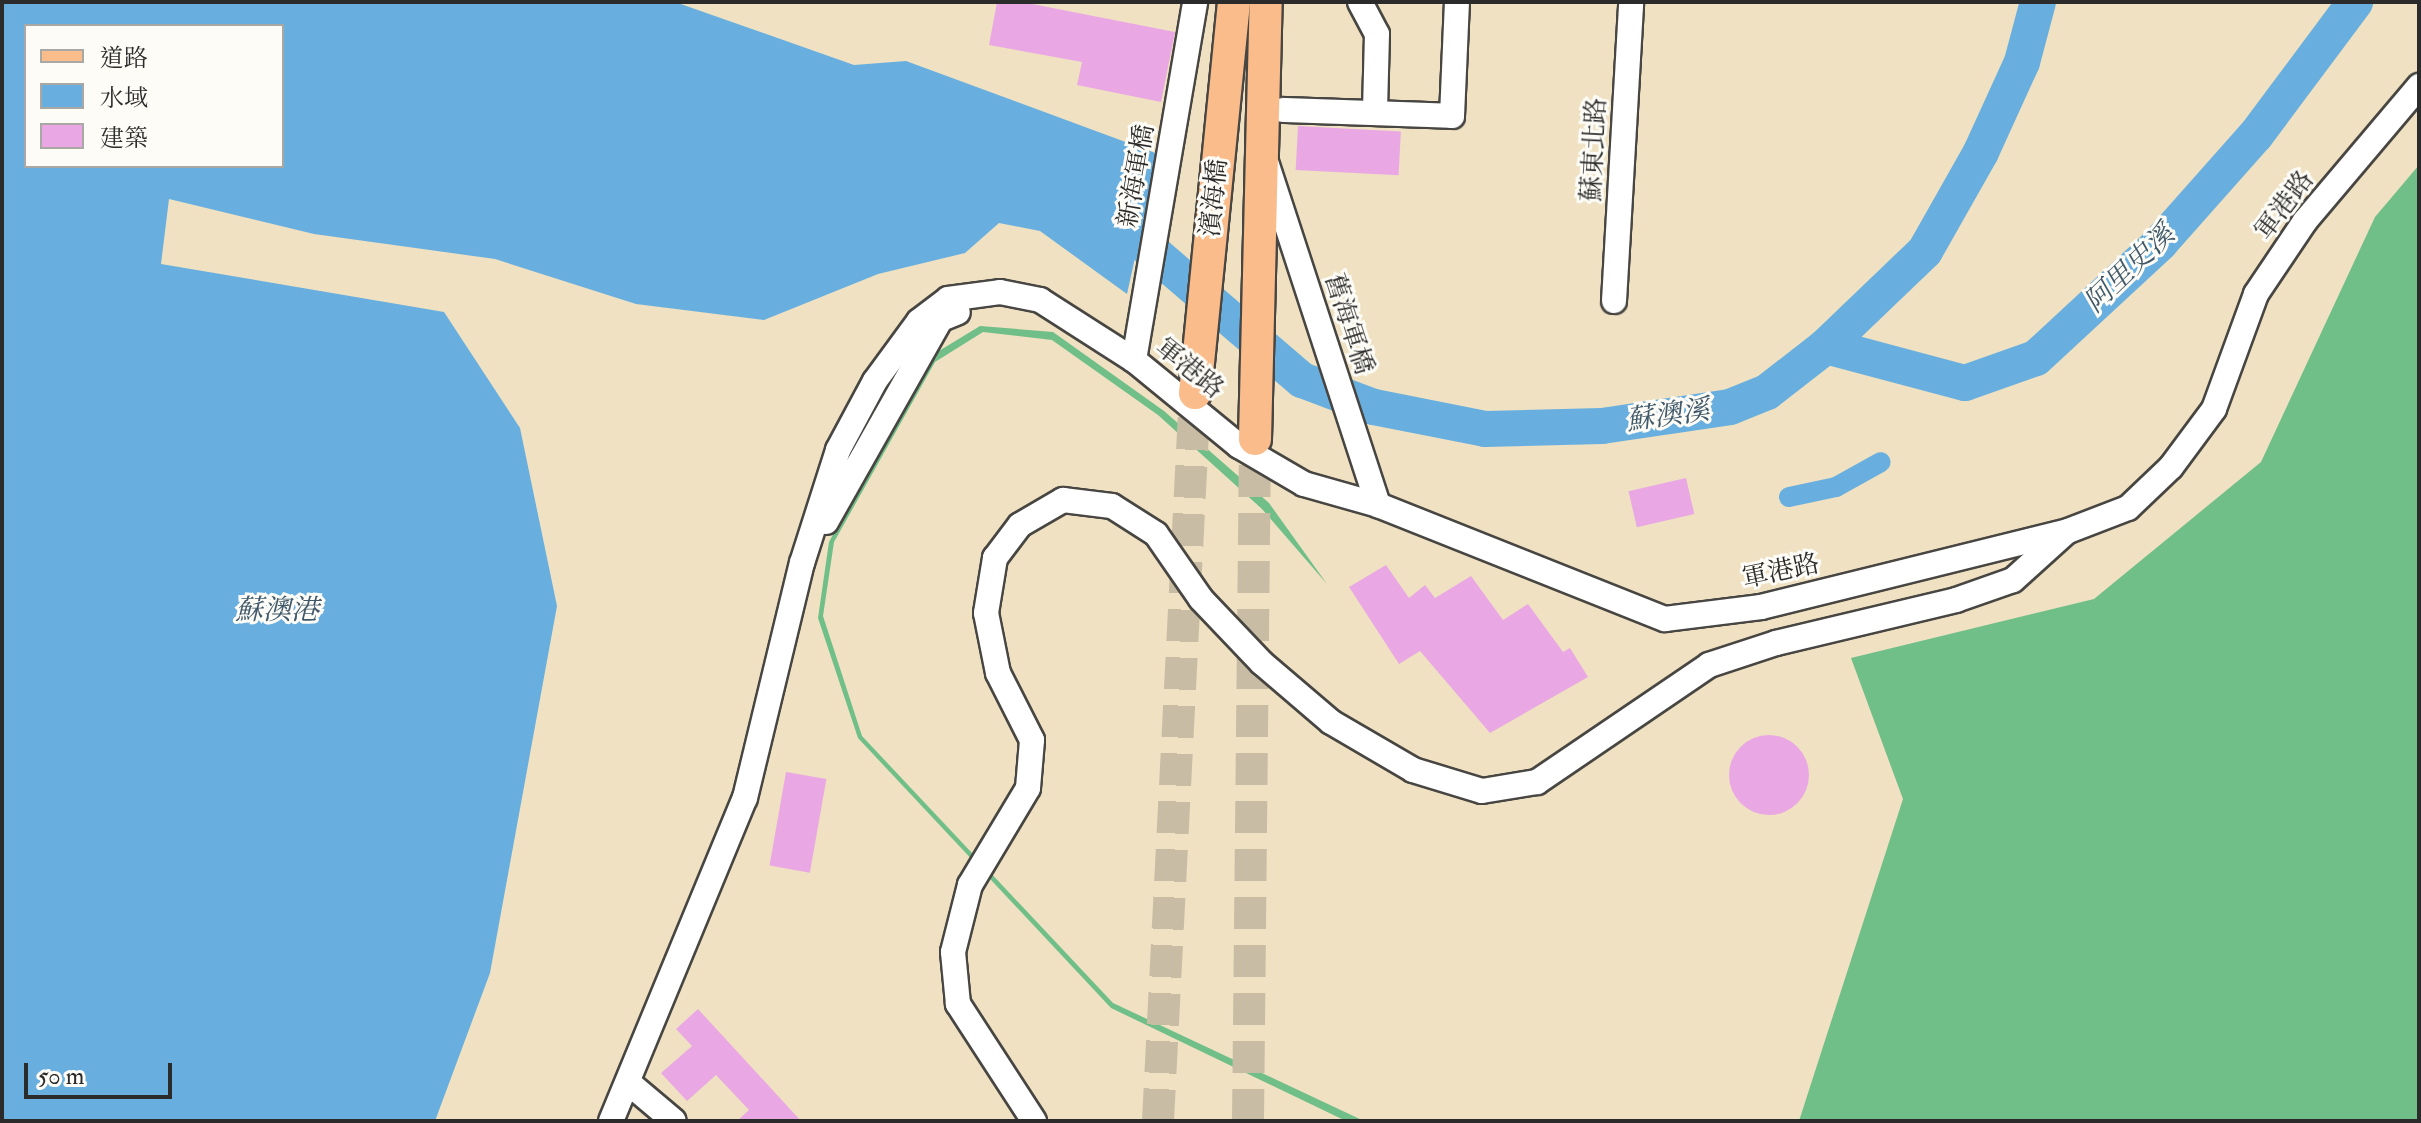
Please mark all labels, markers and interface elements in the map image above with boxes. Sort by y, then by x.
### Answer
legend [24,24,284,168]
text: 道路 [100,43,148,74]
text: 水域 [100,83,148,114]
street label: 蘇東北路 [1577,97,1613,203]
street label: 新海軍橋 [1113,122,1161,230]
text: 建築 [100,123,148,154]
street label: 濱海橋 [1195,158,1235,238]
street label: 軍港路 [2249,165,2321,247]
water label: 阿里史溪 [2078,218,2182,320]
street label: 舊海軍橋 [1317,270,1379,378]
street label: 軍港路 [1149,332,1229,406]
water label: 蘇澳溪 [1624,394,1712,438]
street label: 軍港路 [1740,549,1822,595]
water label: 蘇澳港 [235,594,319,628]
scale bar [28,1047,176,1097]
text: 50 m [38,1061,84,1092]

